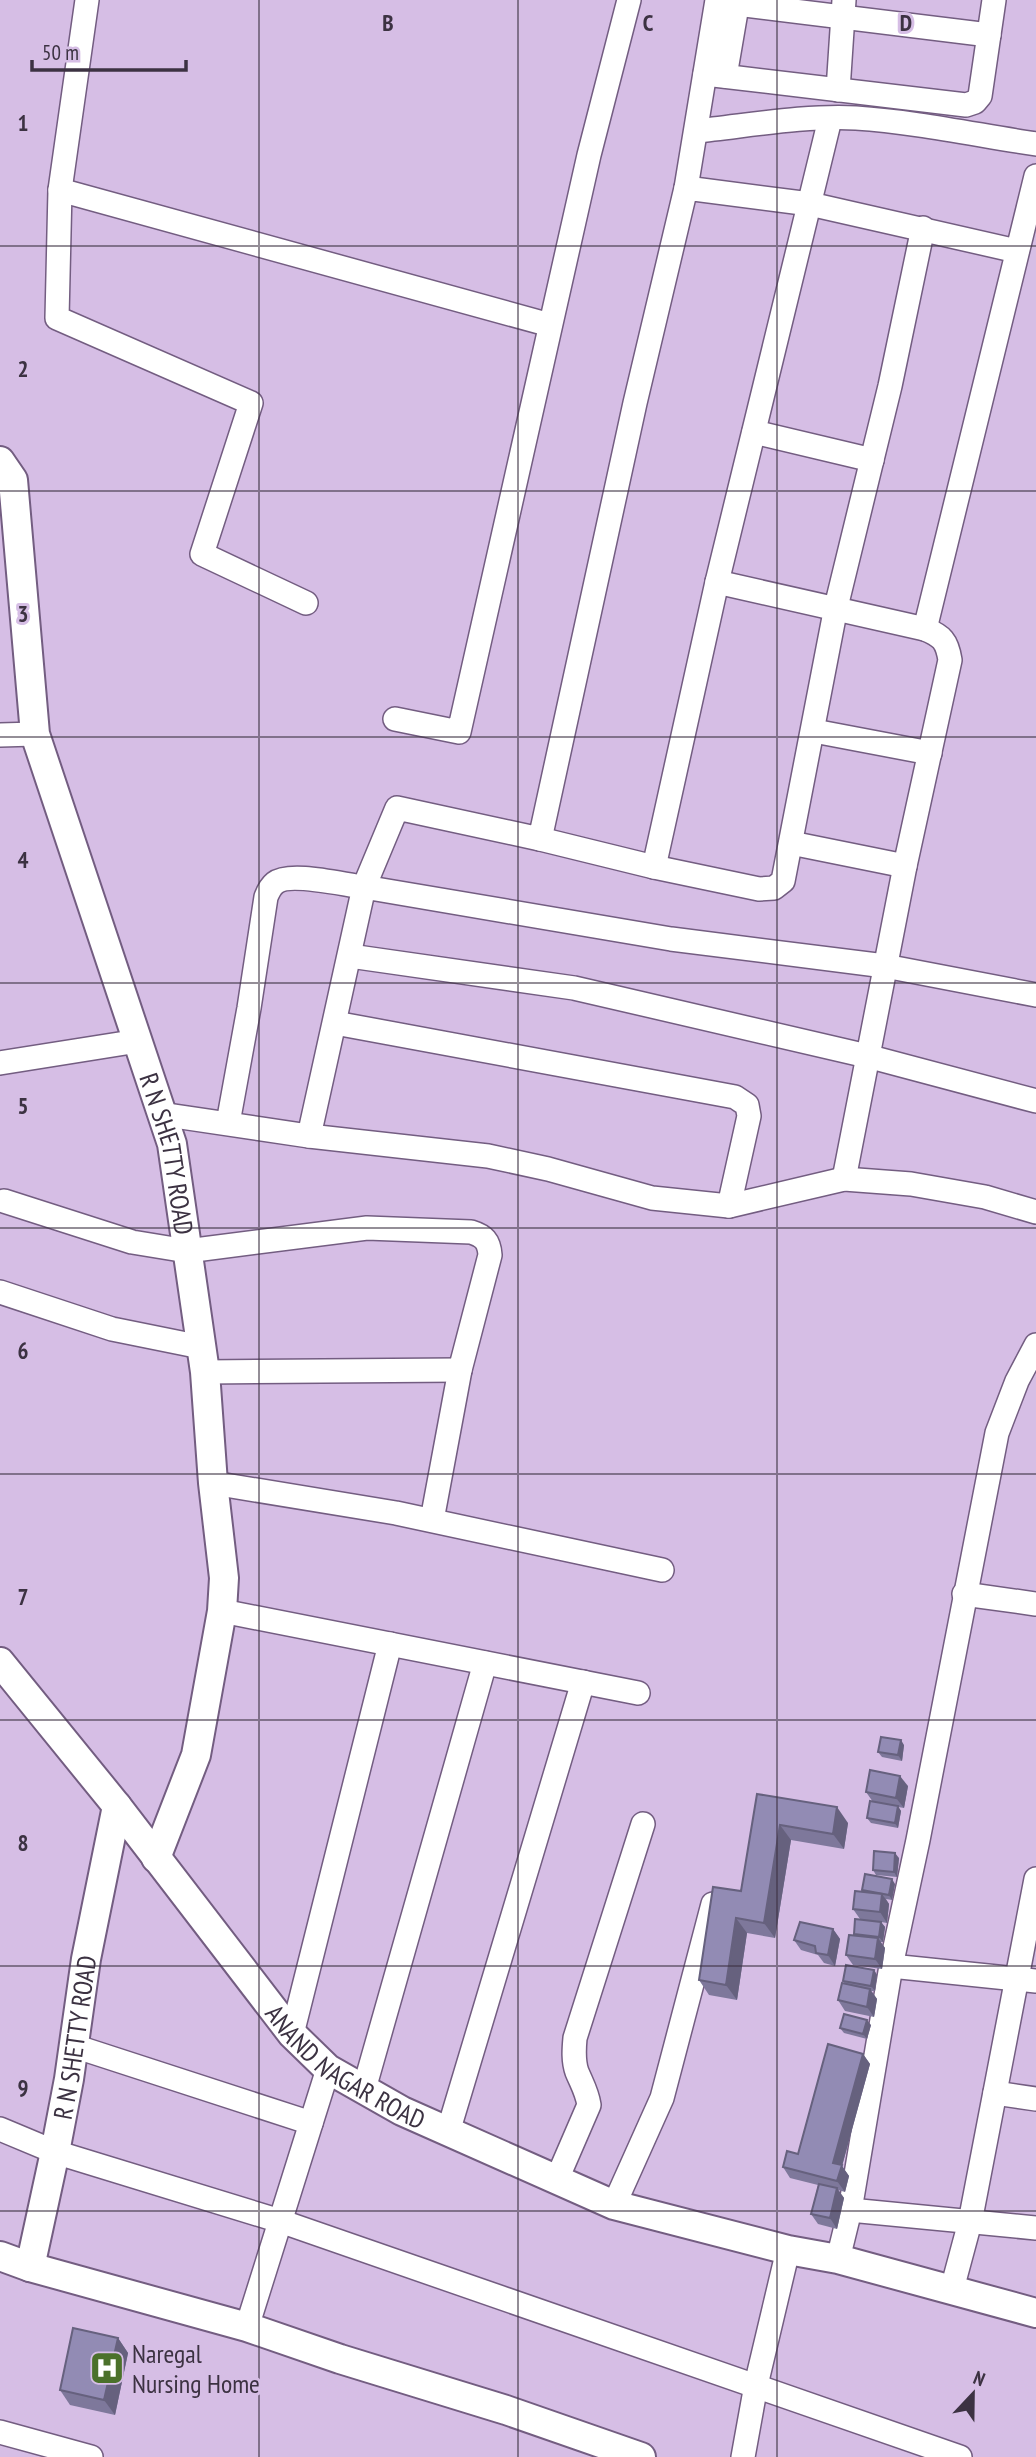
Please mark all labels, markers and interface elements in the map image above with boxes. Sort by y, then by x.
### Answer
text: B [382,8,394,37]
text: C [643,8,654,37]
text: D [900,8,912,37]
scale bar [32,28,186,72]
text: 50 m [42,39,79,66]
text: 1 [18,108,29,137]
text: 2 [18,354,29,383]
text: 3 [18,599,29,628]
text: 4 [18,845,29,874]
street label: R N SHETTY ROAD [133,1069,201,1237]
text: 5 [18,1091,29,1120]
text: 6 [18,1336,29,1365]
text: 7 [18,1582,29,1611]
text: 8 [18,1828,29,1857]
street label: R N SHETTY ROAD [45,1953,103,2122]
street label: ANAND NAGAR ROAD [259,1998,430,2136]
text: 9 [18,2073,29,2102]
place label: Naregal Nursing Home [132,2337,260,2400]
hospital icon: Naregal Nursing Home [88,2349,126,2387]
north arrow [938,2359,1008,2429]
text: N [970,2365,989,2391]

